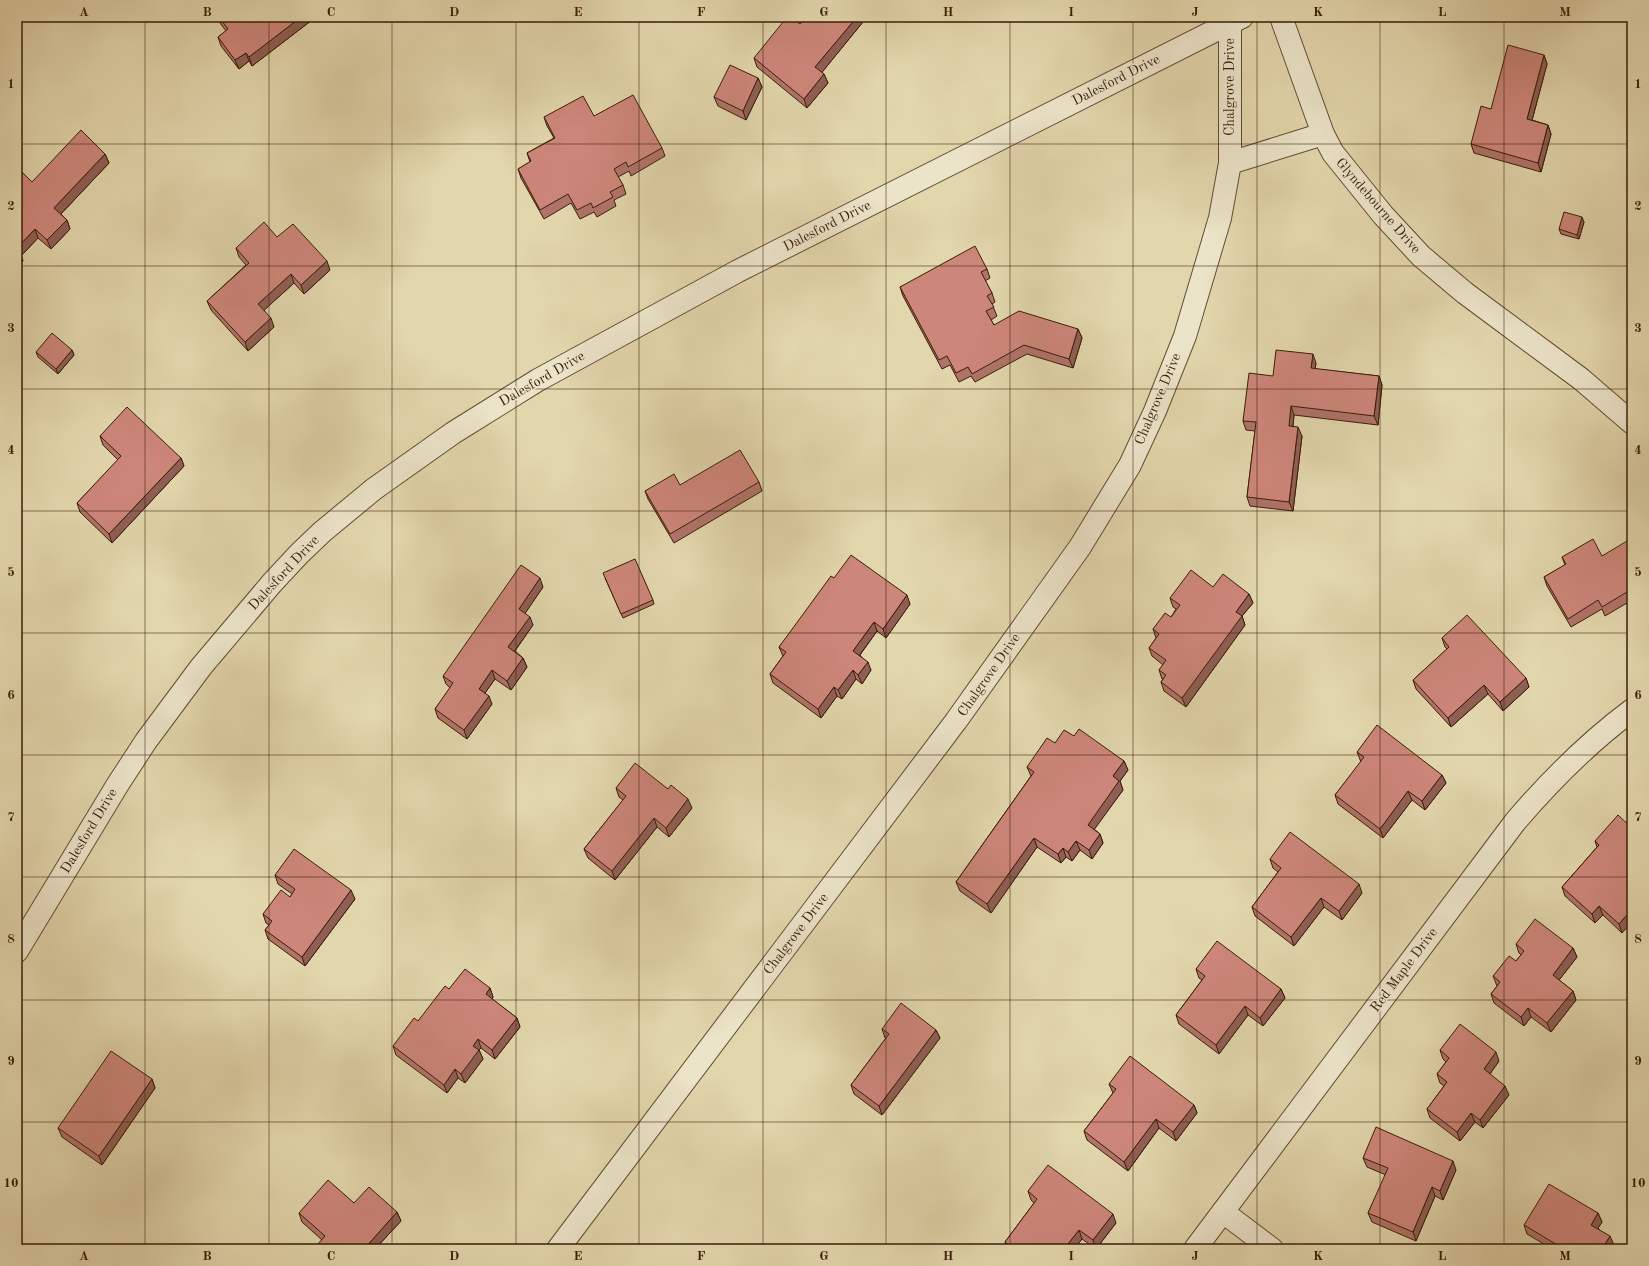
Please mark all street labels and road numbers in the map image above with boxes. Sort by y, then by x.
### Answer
street label: Chalgrove Drive [1223,38,1237,136]
street label: Dalesford Drive [1070,52,1162,108]
street label: Glyndebourne Drive [1333,156,1423,256]
street label: Dalesford Drive [781,198,873,254]
street label: Dalesford Drive [497,349,587,409]
street label: Chalgrove Drive [1132,351,1184,447]
street label: Dalesford Drive [246,533,322,613]
street label: Chalgrove Drive [955,631,1023,719]
street label: Dalesford Drive [58,786,120,876]
street label: Chalgrove Drive [761,891,831,977]
street label: Red Maple Drive [1368,925,1440,1015]

